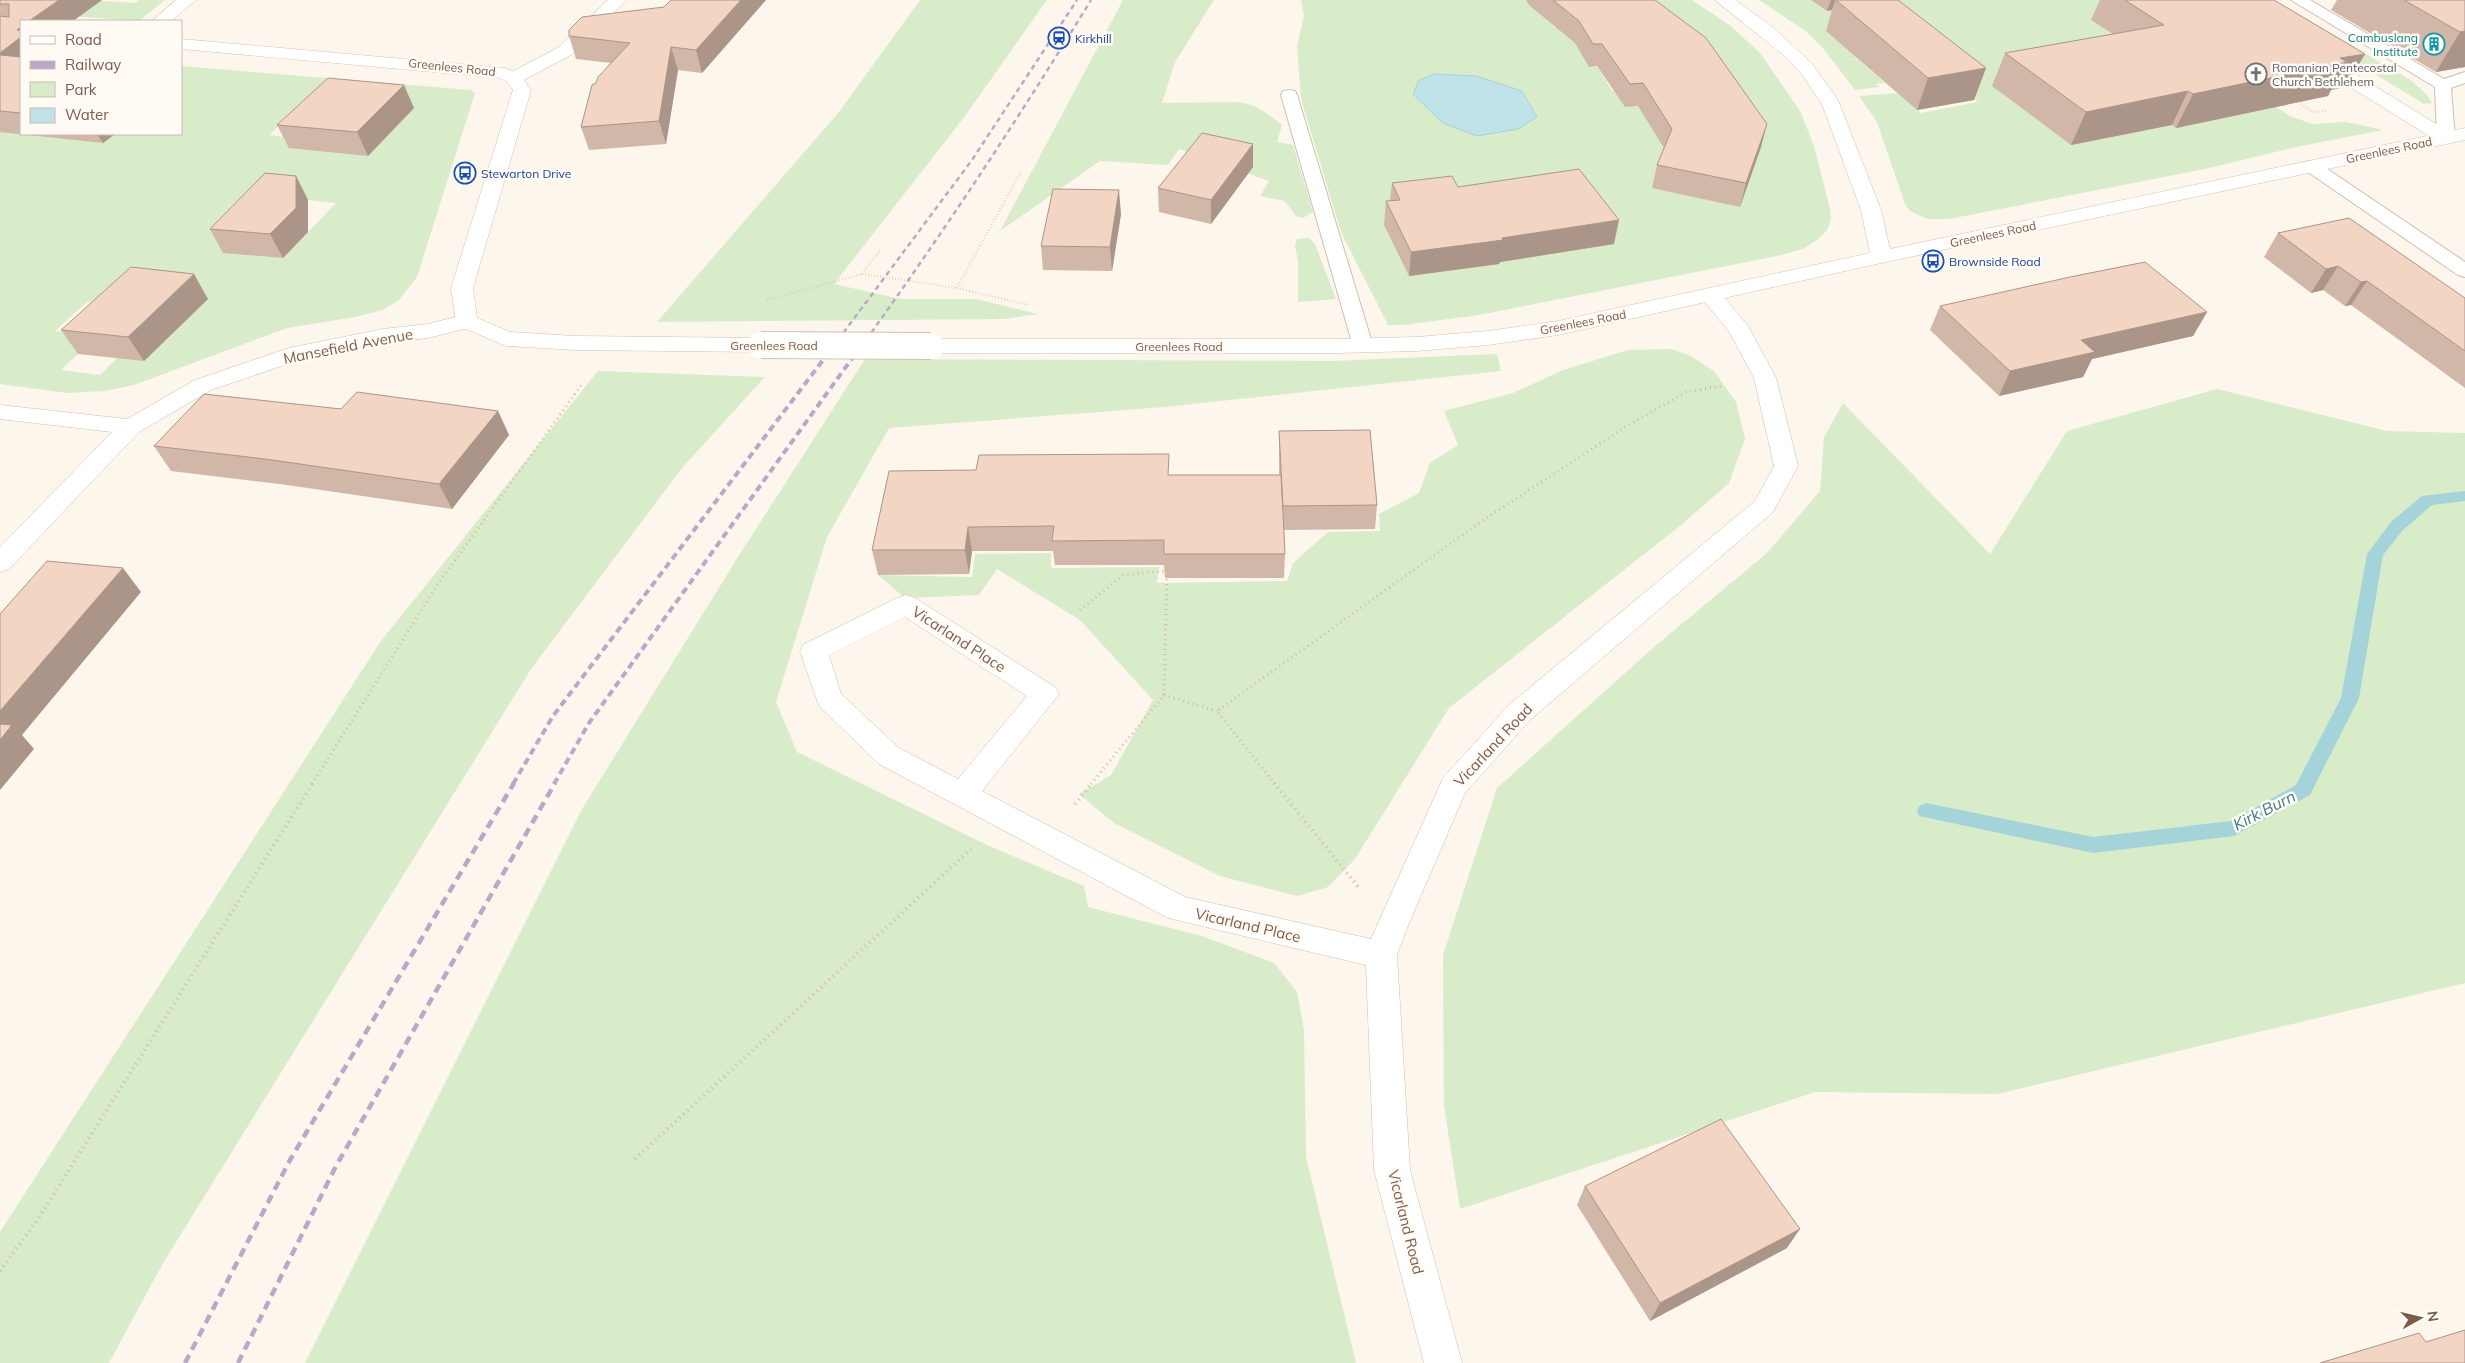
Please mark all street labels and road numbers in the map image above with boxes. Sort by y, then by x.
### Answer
street label: Greenlees Road [408,55,496,79]
street label: Greenlees Road [2345,134,2433,166]
street label: Greenlees Road [1949,218,2037,250]
street label: Greenlees Road [1539,306,1627,338]
street label: Mansefield Avenue [282,324,414,368]
street label: Greenlees Road [730,338,818,353]
street label: Greenlees Road [1135,339,1223,354]
street label: Vicarland Place [909,602,1009,676]
street label: Vicarland Road [1450,699,1536,791]
street label: Vicarland Place [1193,904,1303,946]
street label: Vicarland Road [1384,1168,1428,1276]

